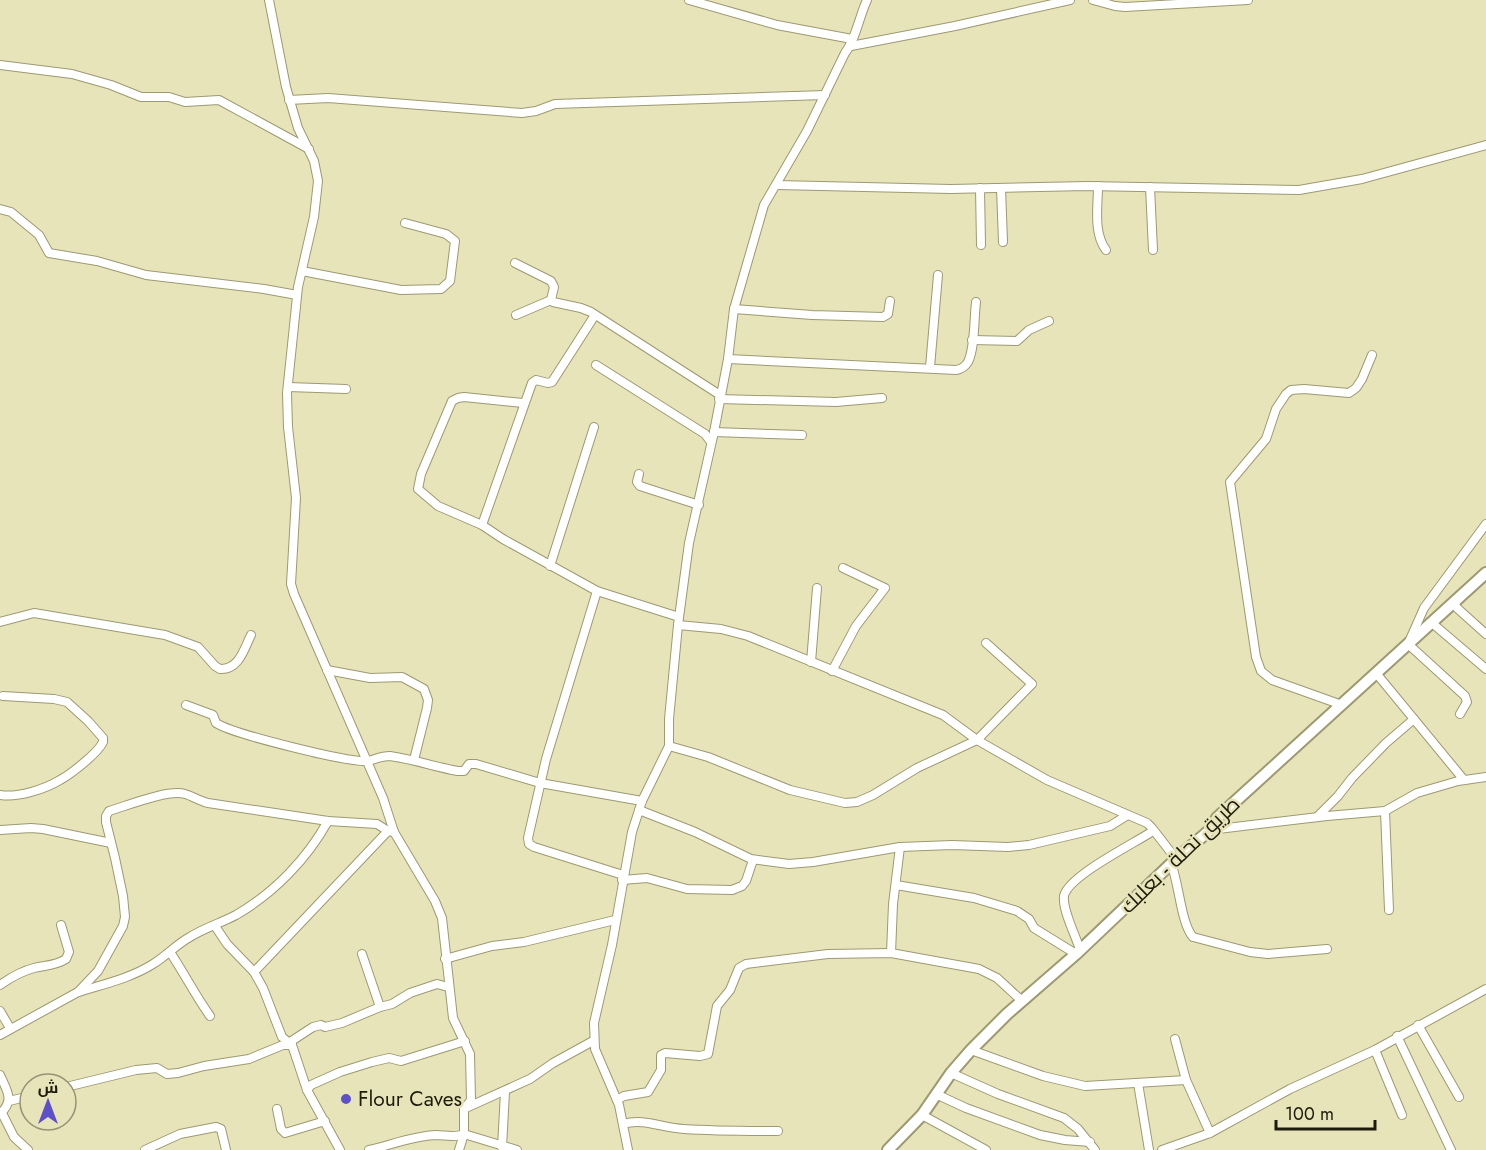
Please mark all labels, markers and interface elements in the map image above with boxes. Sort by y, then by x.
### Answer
street label: طريق نحلة - بعلبك [1113,790,1247,920]
north arrow [18,1072,78,1132]
text: ش [38,1076,58,1099]
place label: Flour Caves [358,1084,462,1114]
marker: Flour Caves [339,1092,353,1106]
scale bar [1276,1093,1375,1131]
text: 100 m [1285,1101,1334,1127]

